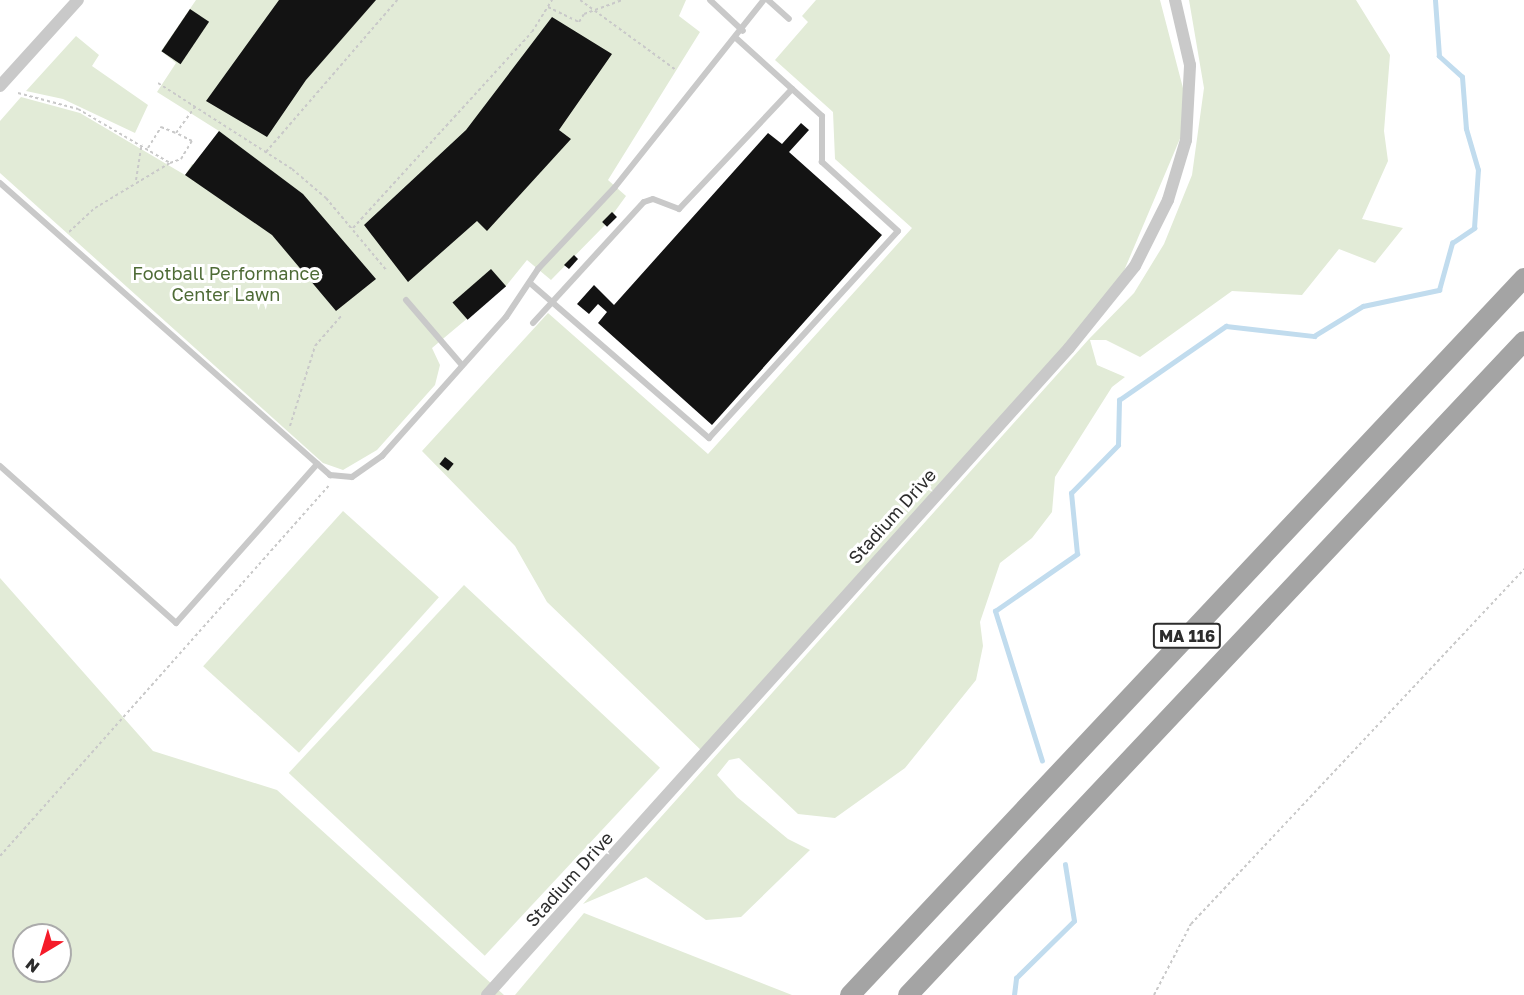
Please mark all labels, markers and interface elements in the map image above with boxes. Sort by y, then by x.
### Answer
park label: Football Performance Center Lawn [132,263,320,306]
street label: Stadium Drive [844,464,940,568]
road number: MA 116 [1152,623,1222,649]
street label: Stadium Drive [521,827,617,931]
north arrow [12,923,72,983]
text: N [21,954,43,977]

